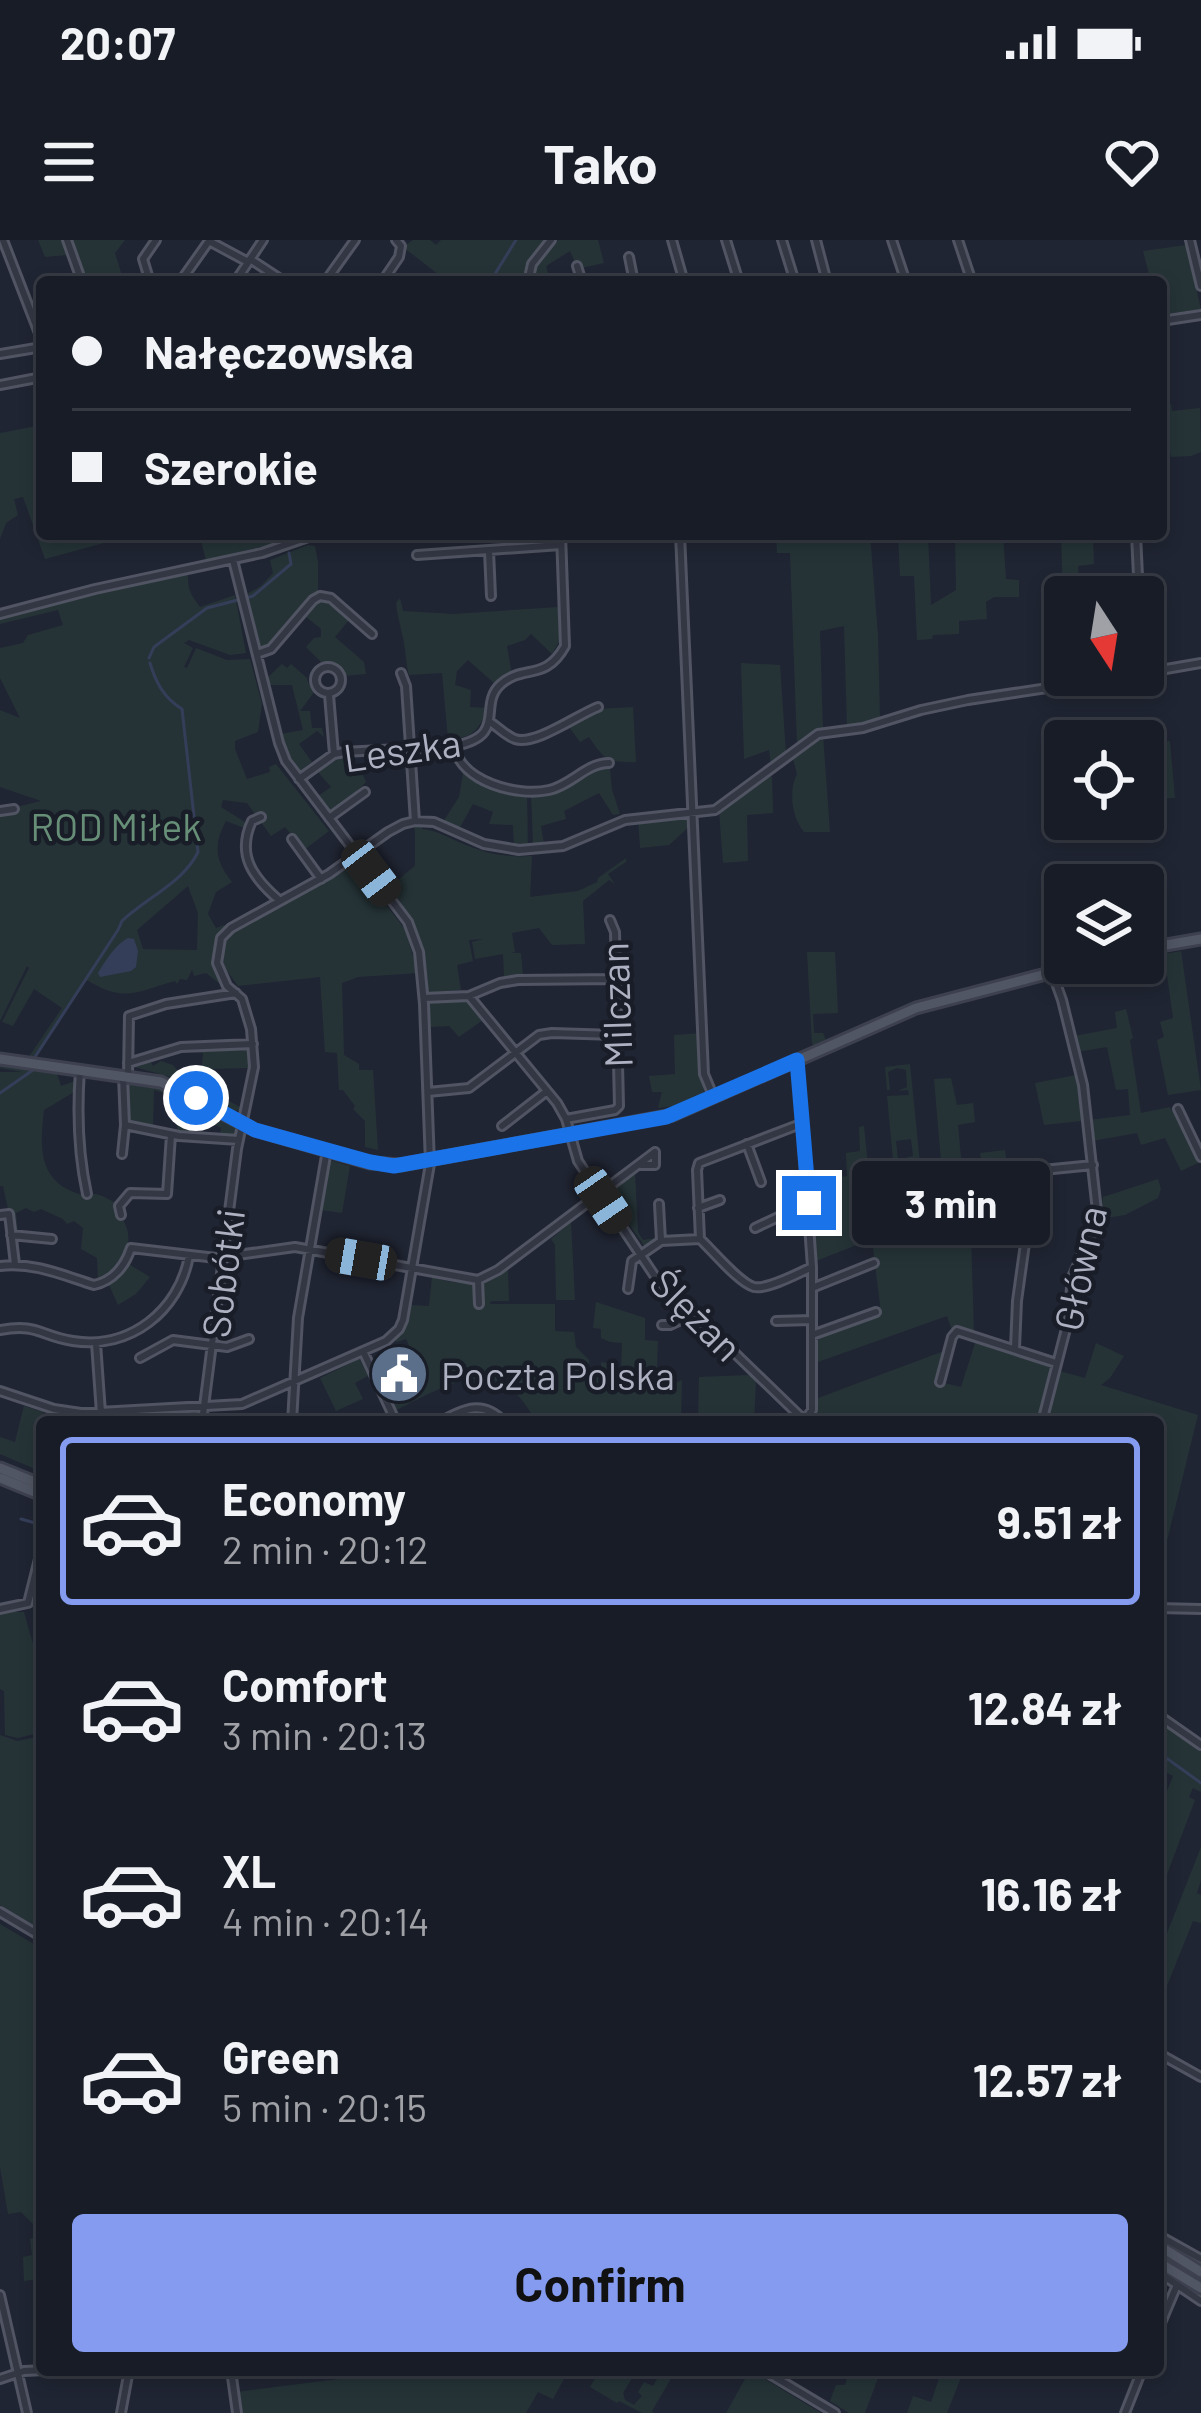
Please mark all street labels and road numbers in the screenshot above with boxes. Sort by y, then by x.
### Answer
street label: Leszka [340,718,464,780]
street label: Milczan [589,941,641,1069]
street label: Główna [1043,1201,1115,1335]
street label: Sobótki [191,1206,253,1340]
street label: Ślężan [641,1258,753,1370]

